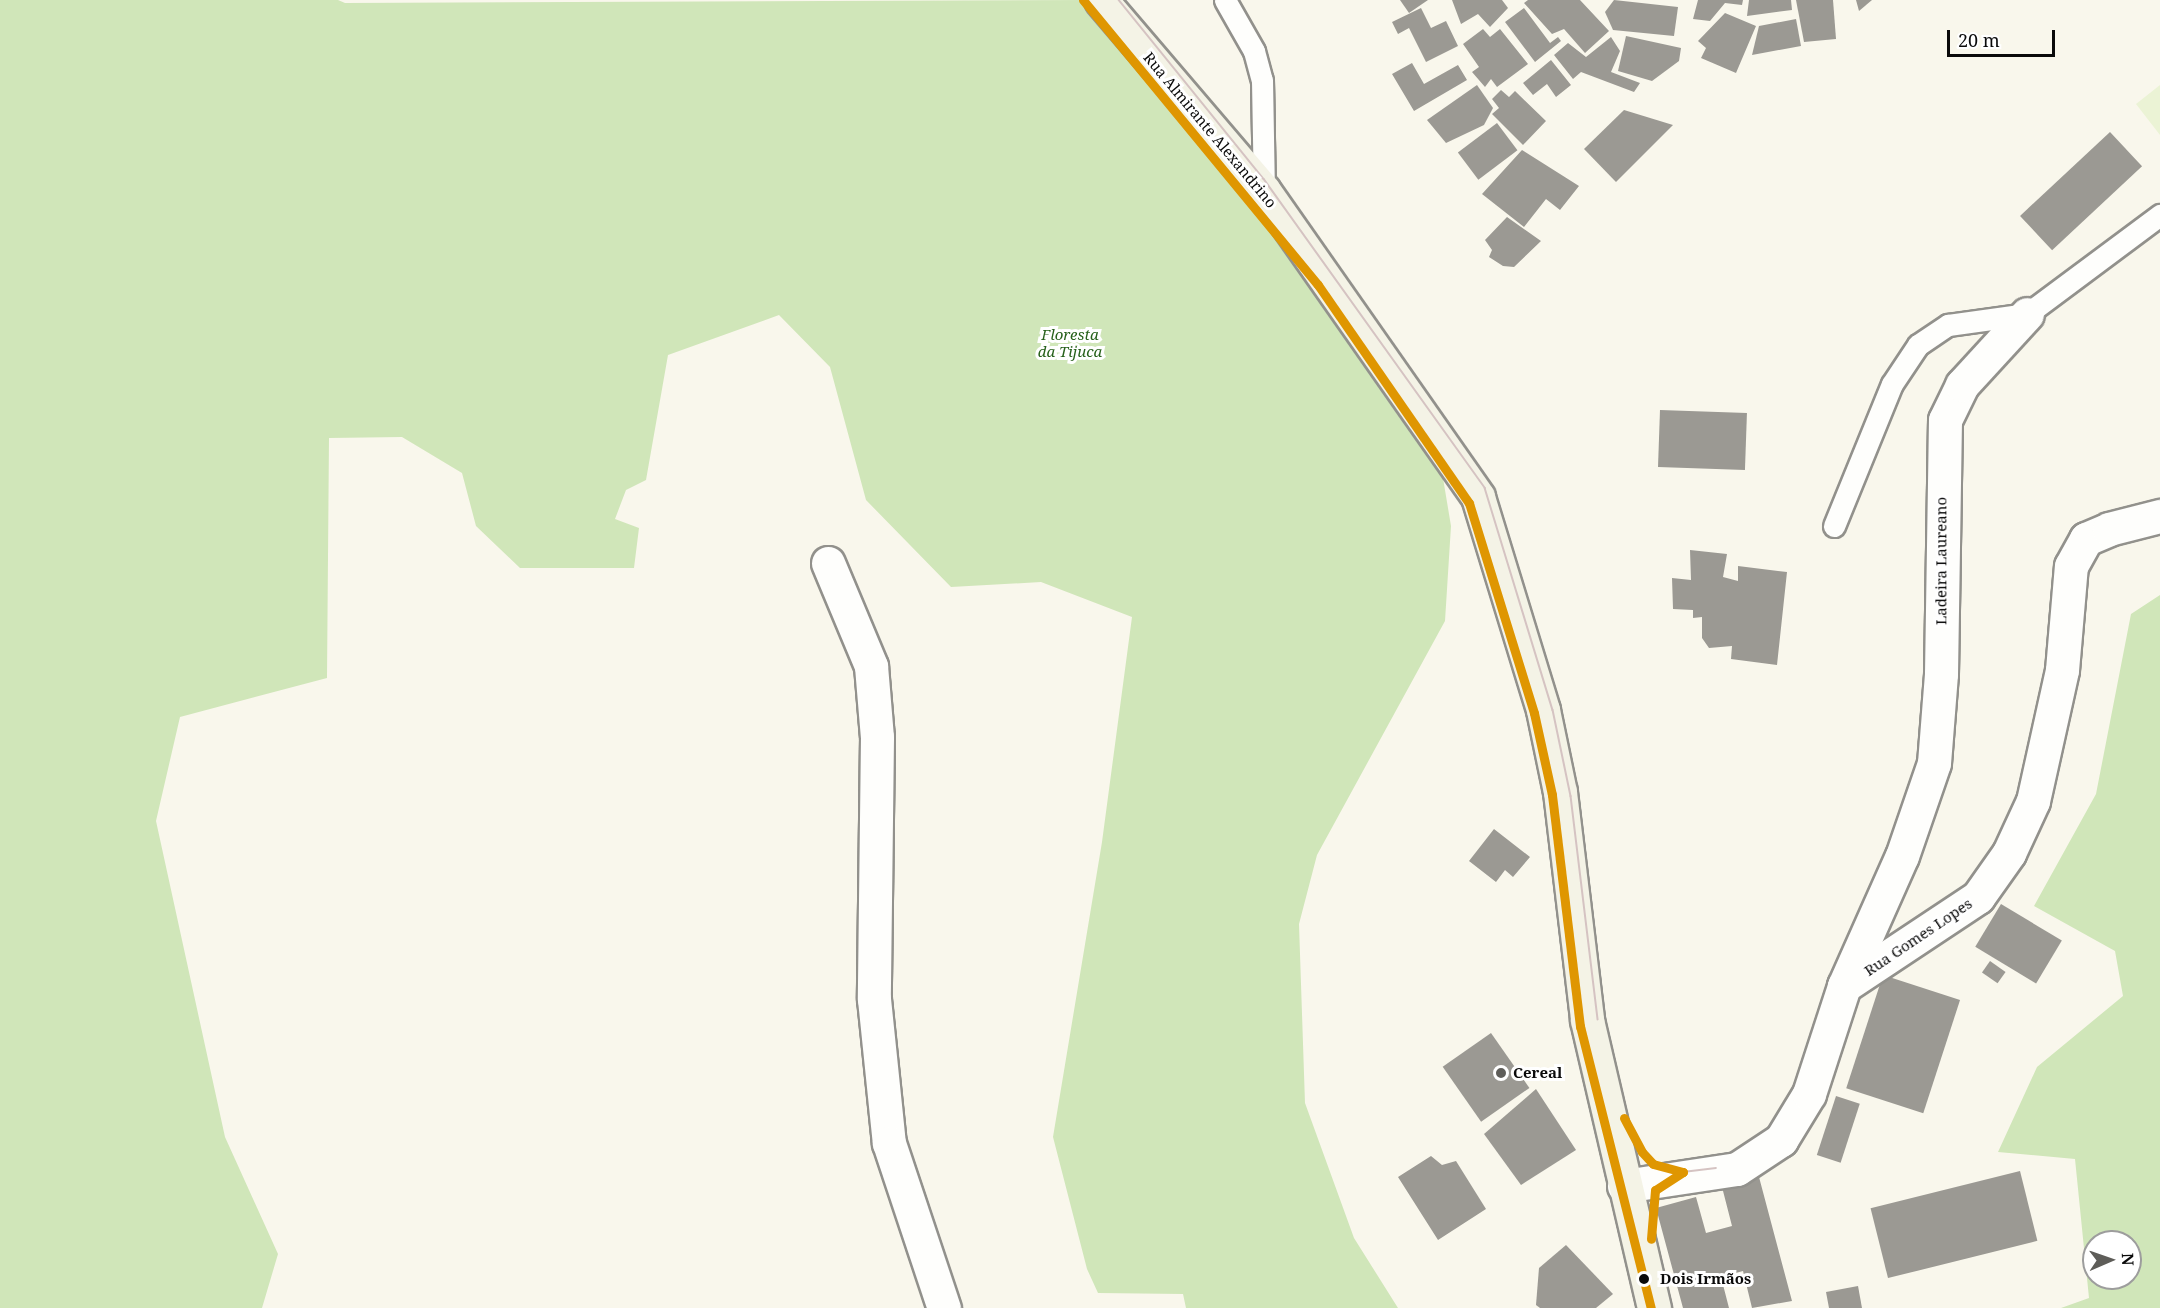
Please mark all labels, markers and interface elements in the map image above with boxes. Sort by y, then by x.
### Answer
scale bar [1950,18,2058,56]
text: 20 m [1958,28,2000,52]
street label: Rua Almirante Alexandrino [1140,49,1280,211]
park label: Floresta da Tijuca [1038,325,1102,360]
street label: Ladeira Laureano [1932,497,1950,625]
street label: Rua Gomes Lopes [1861,894,1975,980]
place label: Cereal [1513,1064,1562,1082]
marker: Cereal [1494,1066,1508,1080]
north arrow [2082,1230,2142,1290]
text: N [2117,1253,2139,1266]
marker: Dois Irmãos [1633,1268,1655,1290]
place label: Dois Irmãos [1660,1270,1751,1288]

